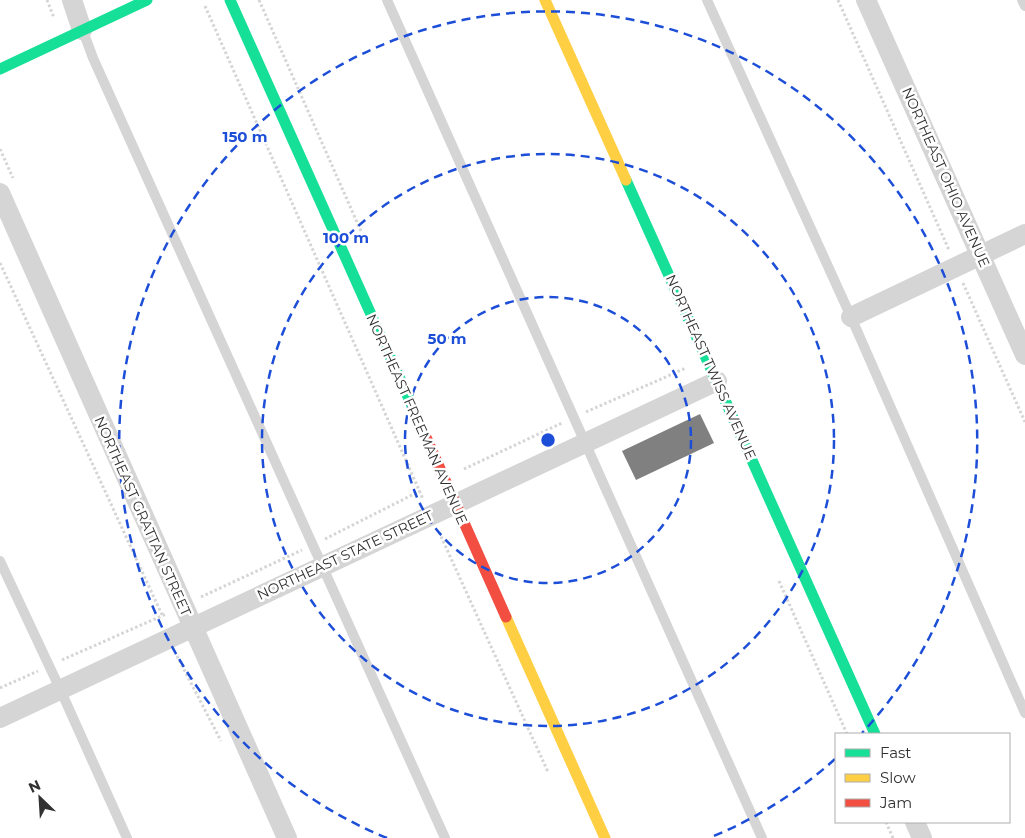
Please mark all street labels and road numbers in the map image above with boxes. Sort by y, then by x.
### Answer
street label: NORTHEAST OHIO AVENUE [898,84,994,270]
street label: NORTHEAST TWISS AVENUE [662,272,760,462]
street label: NORTHEAST FREEMAN AVENUE [362,311,472,527]
street label: NORTHEAST GRATTAN STREET [91,413,195,619]
street label: NORTHEAST STATE STREET [254,506,436,604]

